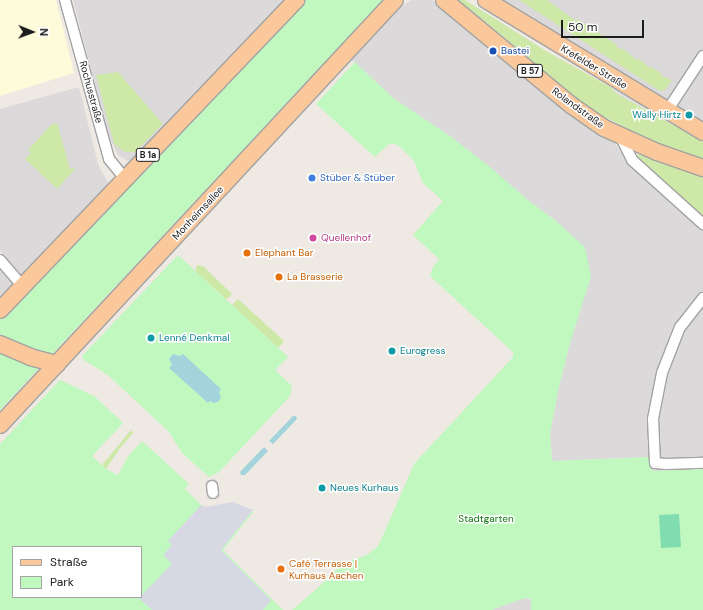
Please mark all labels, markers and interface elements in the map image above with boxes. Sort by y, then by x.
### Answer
north arrow [12,12,52,52]
scale bar [563,12,646,38]
text: 50 m [568,19,597,35]
text: N [37,28,51,36]
street label: Krefelder Straße [559,42,629,92]
place label: Bastei [501,45,529,57]
marker: Bastei [488,46,498,56]
street label: Rochusstraße [77,60,105,124]
road number: B 57 [516,64,544,78]
street label: Rolandstraße [550,85,606,131]
place label: Wally Hirtz [632,109,681,121]
marker: Wally Hirtz [684,110,694,120]
road number: B 1a [135,148,161,162]
place label: Stüber & Stüber [320,172,395,184]
marker: Stüber & Stüber [307,173,317,183]
street label: Monheimsallee [170,184,226,242]
place label: Quellenhof [321,232,371,244]
marker: Quellenhof [308,233,318,243]
place label: Elephant Bar [255,247,313,259]
marker: Elephant Bar [242,248,252,258]
place label: La Brasserie [287,271,343,283]
marker: La Brasserie [274,272,284,282]
place label: Lenné Denkmal [159,332,229,344]
marker: Lenné Denkmal [146,333,156,343]
place label: Eurogress [400,345,445,357]
marker: Eurogress [387,346,397,356]
place label: Neues Kurhaus [330,482,399,494]
marker: Neues Kurhaus [317,483,327,493]
park label: Stadtgarten [458,513,514,525]
legend [12,546,142,598]
text: Straße [50,554,87,570]
place label: Café Terrasse | Kurhaus Aachen [289,557,363,580]
marker: Café Terrasse | Kurhaus Aachen [276,564,286,574]
text: Park [50,574,74,590]

